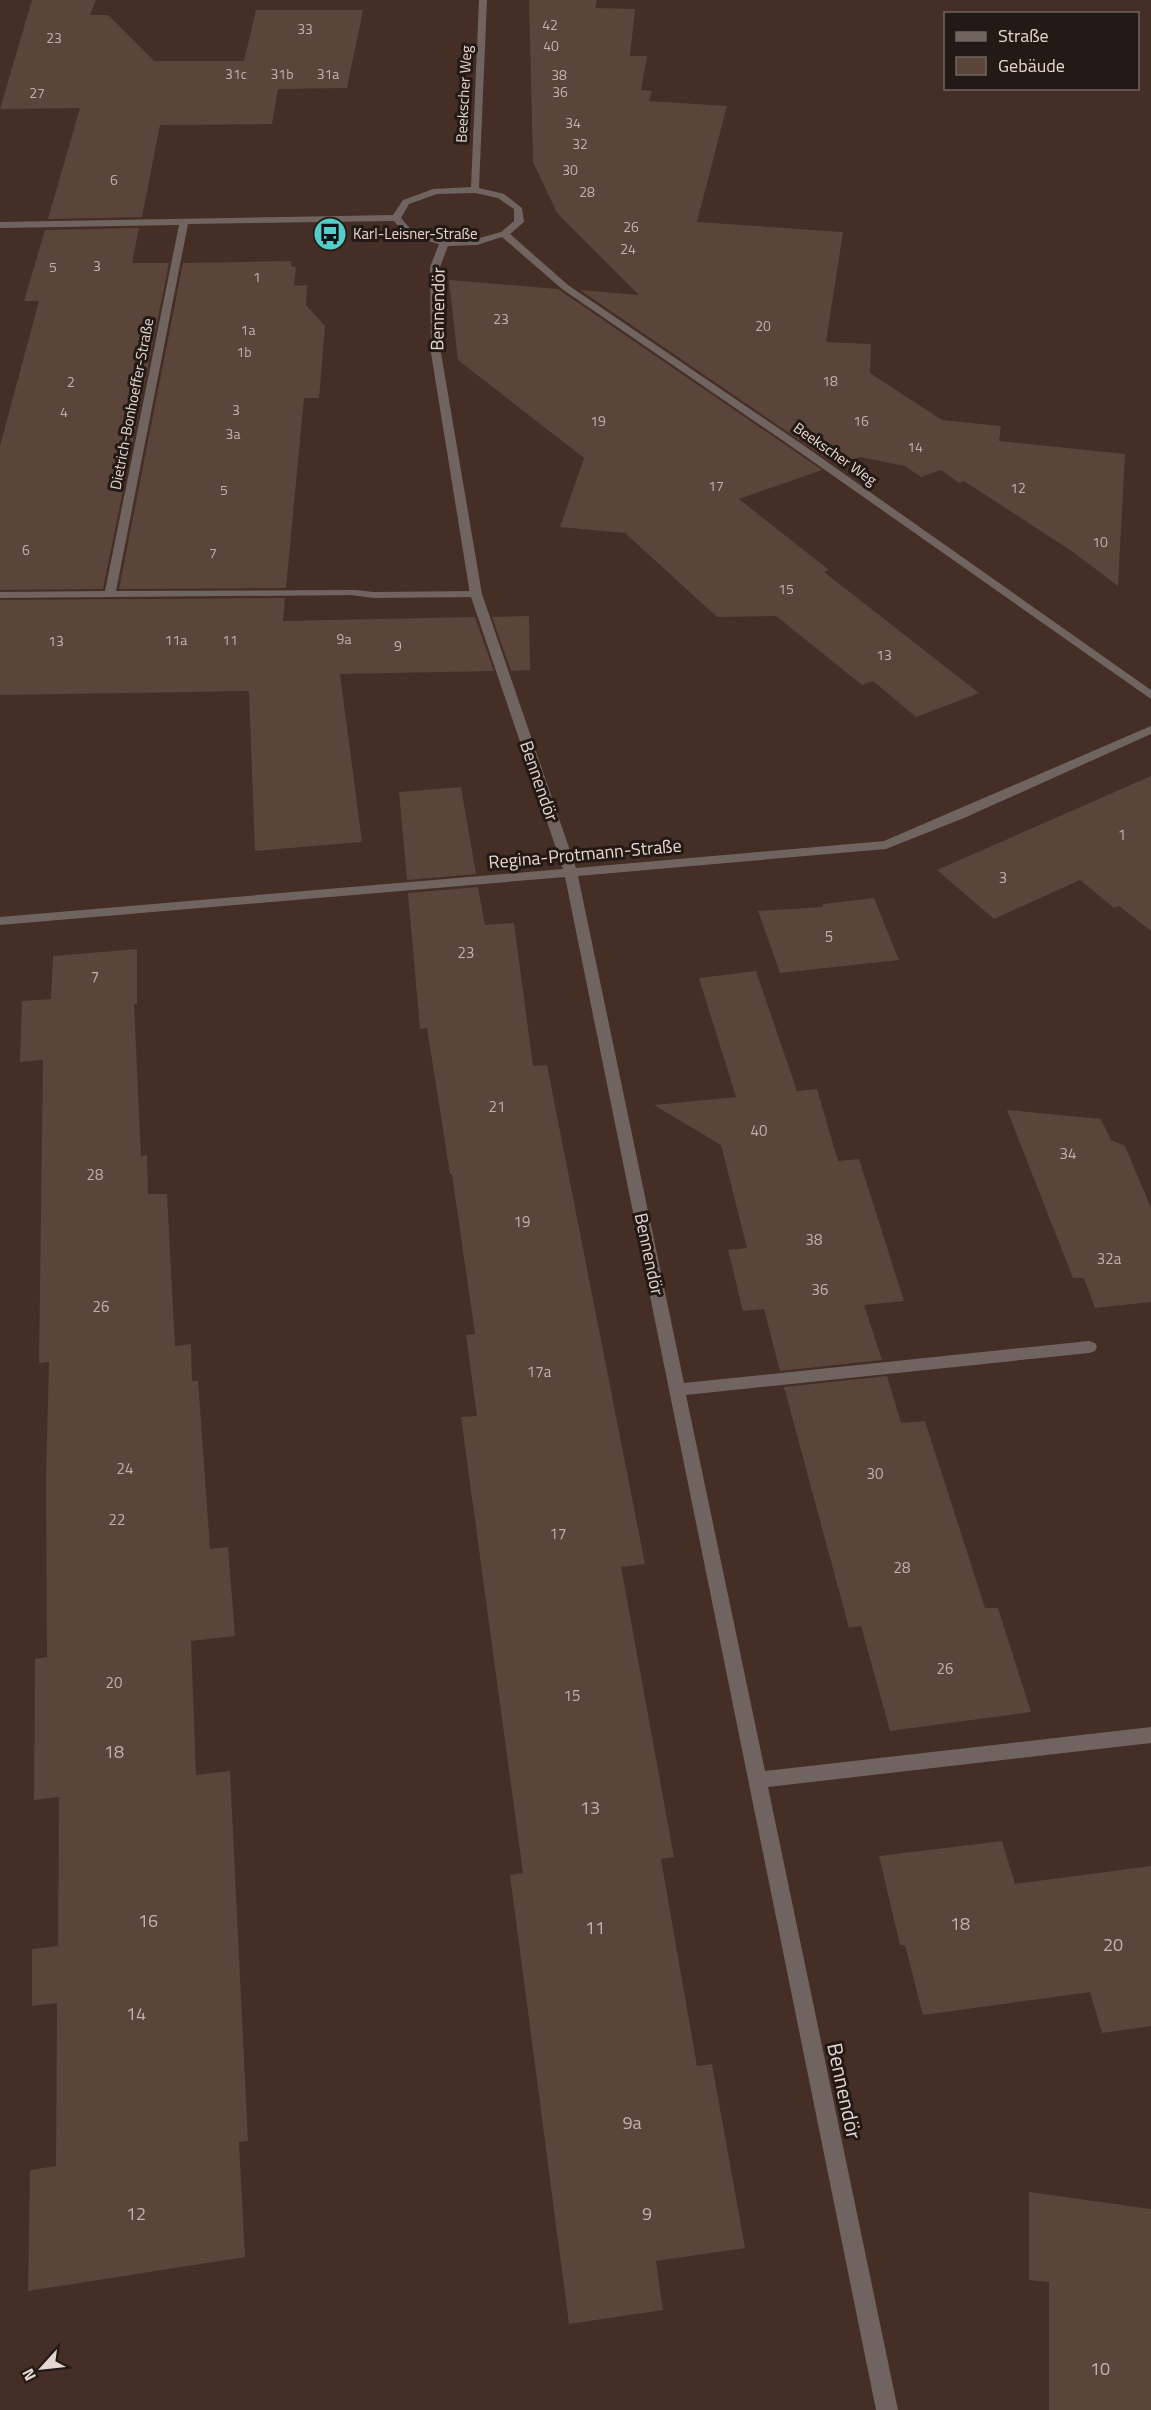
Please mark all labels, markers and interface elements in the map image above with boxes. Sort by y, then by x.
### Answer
legend [944,12,1139,90]
house number: 42 [542,14,558,35]
house number: 33 [297,18,313,39]
text: Straße [998,22,1049,49]
house number: 23 [46,27,62,48]
house number: 40 [543,35,559,56]
street label: Beekscher Weg [449,44,478,143]
text: Gebäude [998,52,1065,79]
house number: 31c [225,63,247,84]
house number: 31b [270,63,294,84]
house number: 31a [317,63,339,84]
house number: 38 [551,64,567,85]
house number: 36 [552,81,568,102]
house number: 27 [29,82,45,103]
house number: 34 [565,112,581,133]
house number: 32 [572,133,588,154]
house number: 30 [562,159,578,180]
house number: 6 [110,169,118,190]
house number: 28 [579,181,595,202]
bus stop icon: Karl-Leisner-Straße [312,216,348,252]
house number: 26 [623,216,639,237]
place label: Karl-Leisner-Straße [353,222,478,245]
house number: 24 [620,238,636,259]
house number: 3 [93,255,101,276]
house number: 5 [49,256,57,277]
house number: 1 [253,266,261,287]
street label: Bennendör [423,267,452,351]
house number: 23 [493,308,509,329]
house number: 20 [755,315,771,336]
street label: Dietrich-Bonhoeffer-Straße [104,316,159,492]
house number: 1a [241,319,255,340]
house number: 1b [236,341,252,362]
house number: 18 [822,370,838,391]
house number: 2 [67,371,75,392]
house number: 3 [232,399,240,420]
house number: 4 [60,401,68,422]
house number: 19 [590,410,606,431]
house number: 16 [853,410,869,431]
street label: Beekscher Weg [789,416,882,491]
house number: 3a [226,423,240,444]
house number: 14 [907,436,923,457]
house number: 17 [708,475,724,496]
house number: 12 [1010,477,1026,498]
house number: 5 [220,479,228,500]
house number: 10 [1092,531,1108,552]
house number: 6 [22,539,30,560]
house number: 7 [209,542,217,563]
house number: 15 [778,578,794,599]
house number: 9a [337,628,351,649]
house number: 11a [165,629,187,650]
house number: 11 [222,629,238,650]
house number: 13 [48,630,64,651]
house number: 9 [394,635,402,656]
house number: 13 [876,644,892,665]
street label: Bennendör [513,737,566,825]
house number: 1 [1118,823,1126,846]
street label: Regina-Protmann-Straße [487,832,683,875]
house number: 3 [999,866,1007,889]
house number: 5 [825,925,833,948]
house number: 23 [458,941,474,964]
house number: 7 [91,965,99,988]
house number: 21 [489,1095,505,1118]
house number: 40 [751,1119,767,1142]
house number: 34 [1060,1142,1076,1165]
house number: 28 [87,1163,103,1186]
house number: 19 [514,1210,530,1233]
street label: Bennendör [628,1210,671,1298]
house number: 38 [806,1228,822,1251]
house number: 32a [1097,1247,1122,1270]
house number: 36 [812,1278,828,1301]
house number: 26 [93,1295,109,1318]
house number: 17a [527,1360,552,1383]
house number: 24 [117,1457,133,1480]
house number: 30 [867,1462,883,1485]
house number: 22 [109,1508,125,1531]
house number: 17 [550,1522,566,1545]
house number: 28 [894,1556,910,1579]
house number: 26 [937,1657,953,1680]
house number: 20 [106,1671,122,1694]
house number: 15 [564,1684,580,1707]
house number: 18 [104,1738,124,1765]
house number: 13 [580,1794,600,1821]
house number: 16 [138,1907,158,1934]
house number: 18 [950,1910,970,1937]
house number: 11 [585,1914,605,1941]
house number: 20 [1103,1931,1123,1958]
house number: 14 [126,2000,146,2027]
street label: Bennendör [819,2040,871,2142]
house number: 9a [622,2109,642,2136]
house number: 12 [126,2200,146,2227]
house number: 9 [642,2200,652,2227]
north arrow [12,2338,72,2398]
house number: 10 [1090,2355,1110,2382]
text: N [15,2364,42,2385]

